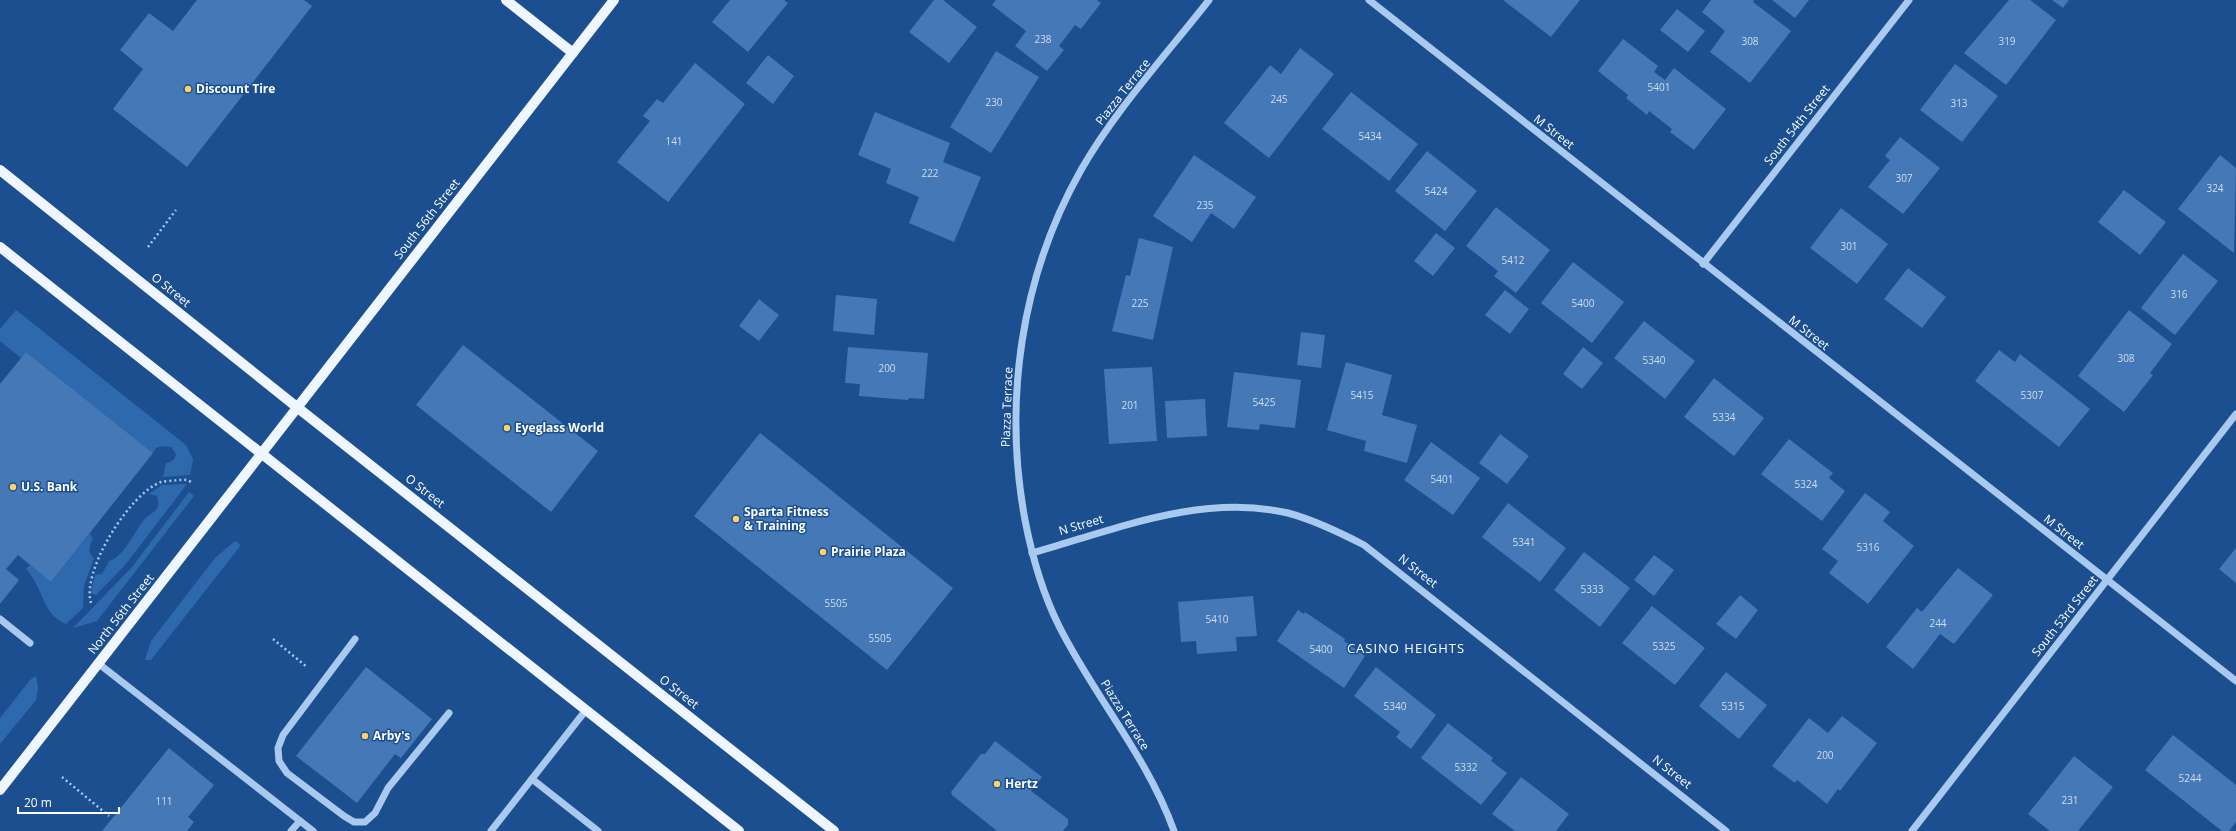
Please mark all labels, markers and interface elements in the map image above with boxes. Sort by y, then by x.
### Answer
house number: 238 [1034,32,1052,46]
house number: 308 [1741,34,1759,48]
house number: 319 [1998,34,2016,48]
street label: Piazza Terrace [1091,55,1154,129]
place label: Discount Tire [196,80,275,97]
house number: 5401 [1648,80,1670,94]
street label: South 54th Street [1760,81,1833,169]
marker: Discount Tire [183,84,193,94]
house number: 245 [1270,92,1288,106]
house number: 230 [985,95,1003,109]
house number: 313 [1950,96,1968,110]
street label: M Street [1530,110,1578,153]
house number: 5434 [1359,129,1382,143]
house number: 141 [665,134,683,148]
house number: 222 [921,166,939,180]
house number: 307 [1895,171,1913,185]
street label: South 56th Street [390,175,463,263]
house number: 324 [2206,181,2224,195]
house number: 5424 [1425,184,1448,198]
house number: 235 [1196,198,1214,212]
house number: 301 [1840,239,1858,253]
house number: 5412 [1502,253,1525,267]
street label: O Street [148,269,195,311]
house number: 316 [2170,287,2188,301]
house number: 225 [1131,296,1149,310]
house number: 5400 [1572,296,1595,310]
street label: M Street [1785,311,1833,354]
house number: 308 [2117,351,2135,365]
house number: 5340 [1643,353,1666,367]
house number: 200 [878,361,896,375]
street label: Piazza Terrace [997,366,1016,447]
house number: 5415 [1351,388,1374,402]
house number: 5307 [2021,388,2044,402]
house number: 5425 [1253,395,1276,409]
house number: 201 [1121,398,1139,412]
house number: 5334 [1713,410,1736,424]
place label: Eyeglass World [515,419,604,436]
marker: Eyeglass World [502,423,512,433]
street label: O Street [402,470,449,511]
house number: 5401 [1431,472,1453,486]
house number: 5324 [1795,477,1818,491]
place label: U.S. Bank [21,478,78,495]
marker: U.S. Bank [8,482,18,492]
place label: Sparta Fitness & Training [744,503,829,534]
street label: N Street [1057,510,1105,539]
street label: M Street [2040,510,2088,553]
marker: Sparta Fitness & Training [731,514,741,524]
house number: 5341 [1513,535,1535,549]
house number: 5316 [1857,540,1880,554]
place label: Prairie Plaza [831,543,906,560]
marker: Prairie Plaza [818,547,828,557]
street label: N Street [1395,550,1442,591]
street label: North 56th Street [84,570,157,658]
street label: South 53rd Street [2028,572,2102,660]
house number: 5333 [1581,582,1604,596]
house number: 5505 [825,596,848,610]
house number: 5410 [1206,612,1229,626]
house number: 244 [1929,616,1947,630]
house number: 5505 [869,631,892,645]
district label: CASINO HEIGHTS [1347,639,1465,657]
house number: 5325 [1653,639,1676,653]
house number: 5400 [1310,642,1333,656]
street label: O Street [656,671,703,712]
street label: Piazza Terrace [1097,676,1154,753]
house number: 5340 [1384,699,1407,713]
house number: 5315 [1722,699,1745,713]
place label: Arby's [373,727,410,744]
marker: Arby's [360,731,370,741]
house number: 200 [1816,748,1834,762]
street label: N Street [1649,751,1696,792]
house number: 5332 [1455,760,1478,774]
house number: 5244 [2179,771,2202,785]
place label: Hertz [1005,775,1038,792]
marker: Hertz [992,779,1002,789]
scale bar [18,789,119,815]
house number: 231 [2061,793,2079,807]
text: 20 m [24,794,52,811]
house number: 111 [155,794,173,808]

